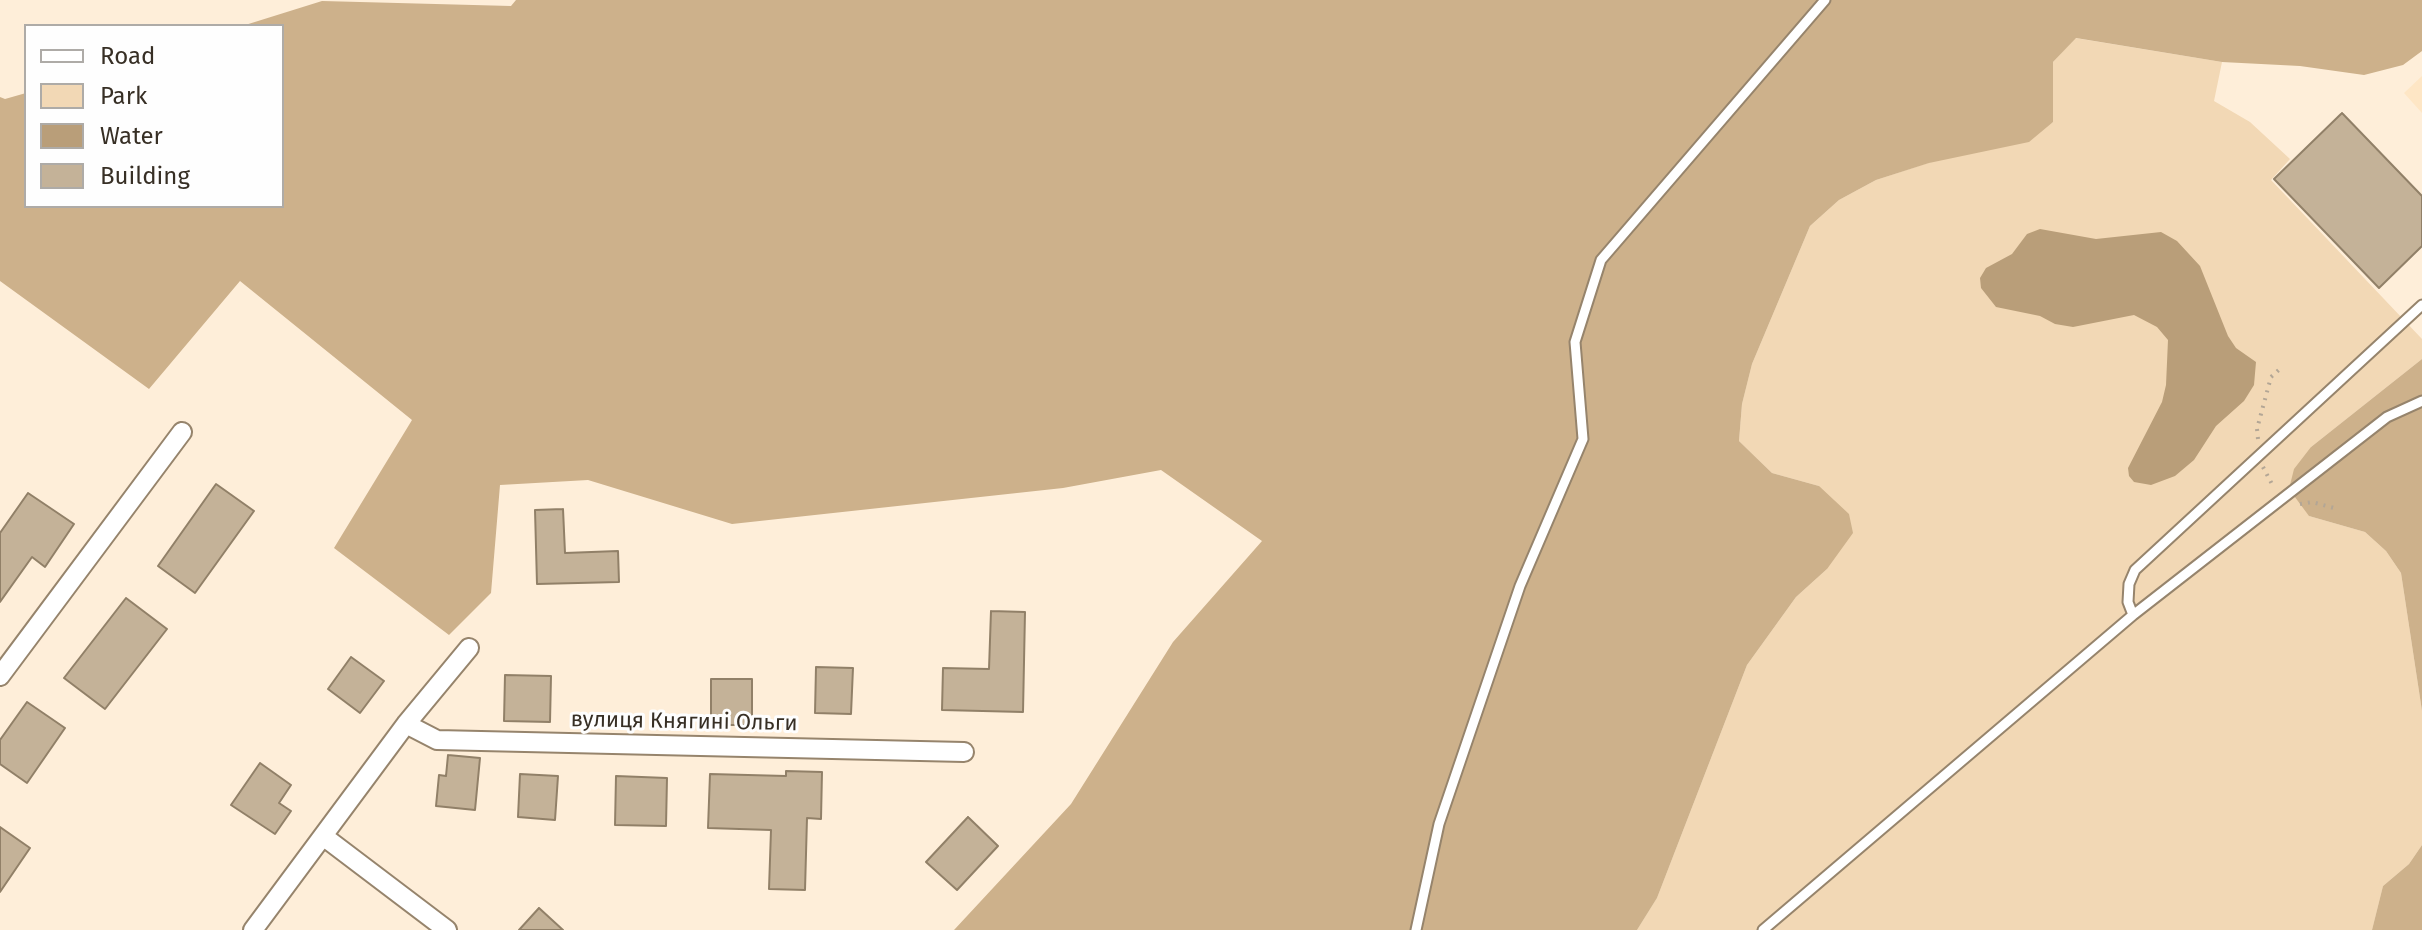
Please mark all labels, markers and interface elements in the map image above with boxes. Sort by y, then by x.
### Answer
legend [24,24,284,208]
text: Road [100,42,155,70]
text: Park [100,82,147,110]
text: Water [100,122,163,150]
text: Building [100,162,190,190]
street label: вулиця Княгині Ольги [570,707,798,737]

